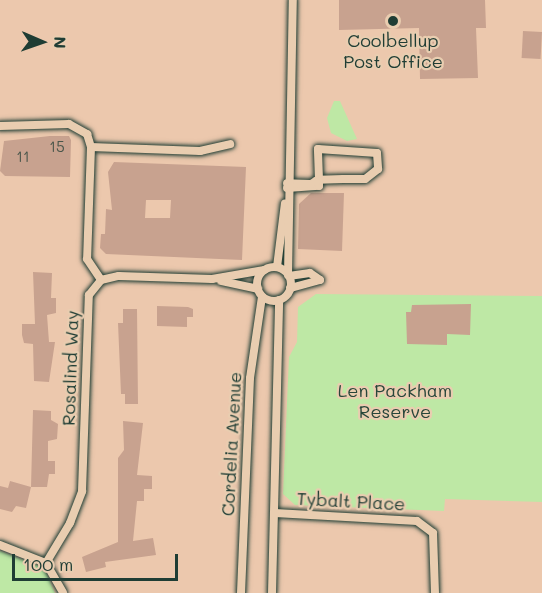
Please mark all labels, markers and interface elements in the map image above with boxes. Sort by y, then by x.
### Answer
north arrow [12,12,72,72]
marker: Coolbellup Post Office [386,14,400,28]
place label: Coolbellup Post Office [343,30,443,72]
text: N [50,36,71,49]
house number: 15 [49,138,65,156]
house number: 11 [16,148,30,166]
street label: Rosalind Way [57,310,83,426]
street label: Cordelia Avenue [216,371,246,517]
park label: Len Packham Reserve [338,380,452,422]
street label: Tybalt Place [296,487,406,515]
scale bar [15,542,182,580]
text: 100 m [23,552,73,576]

